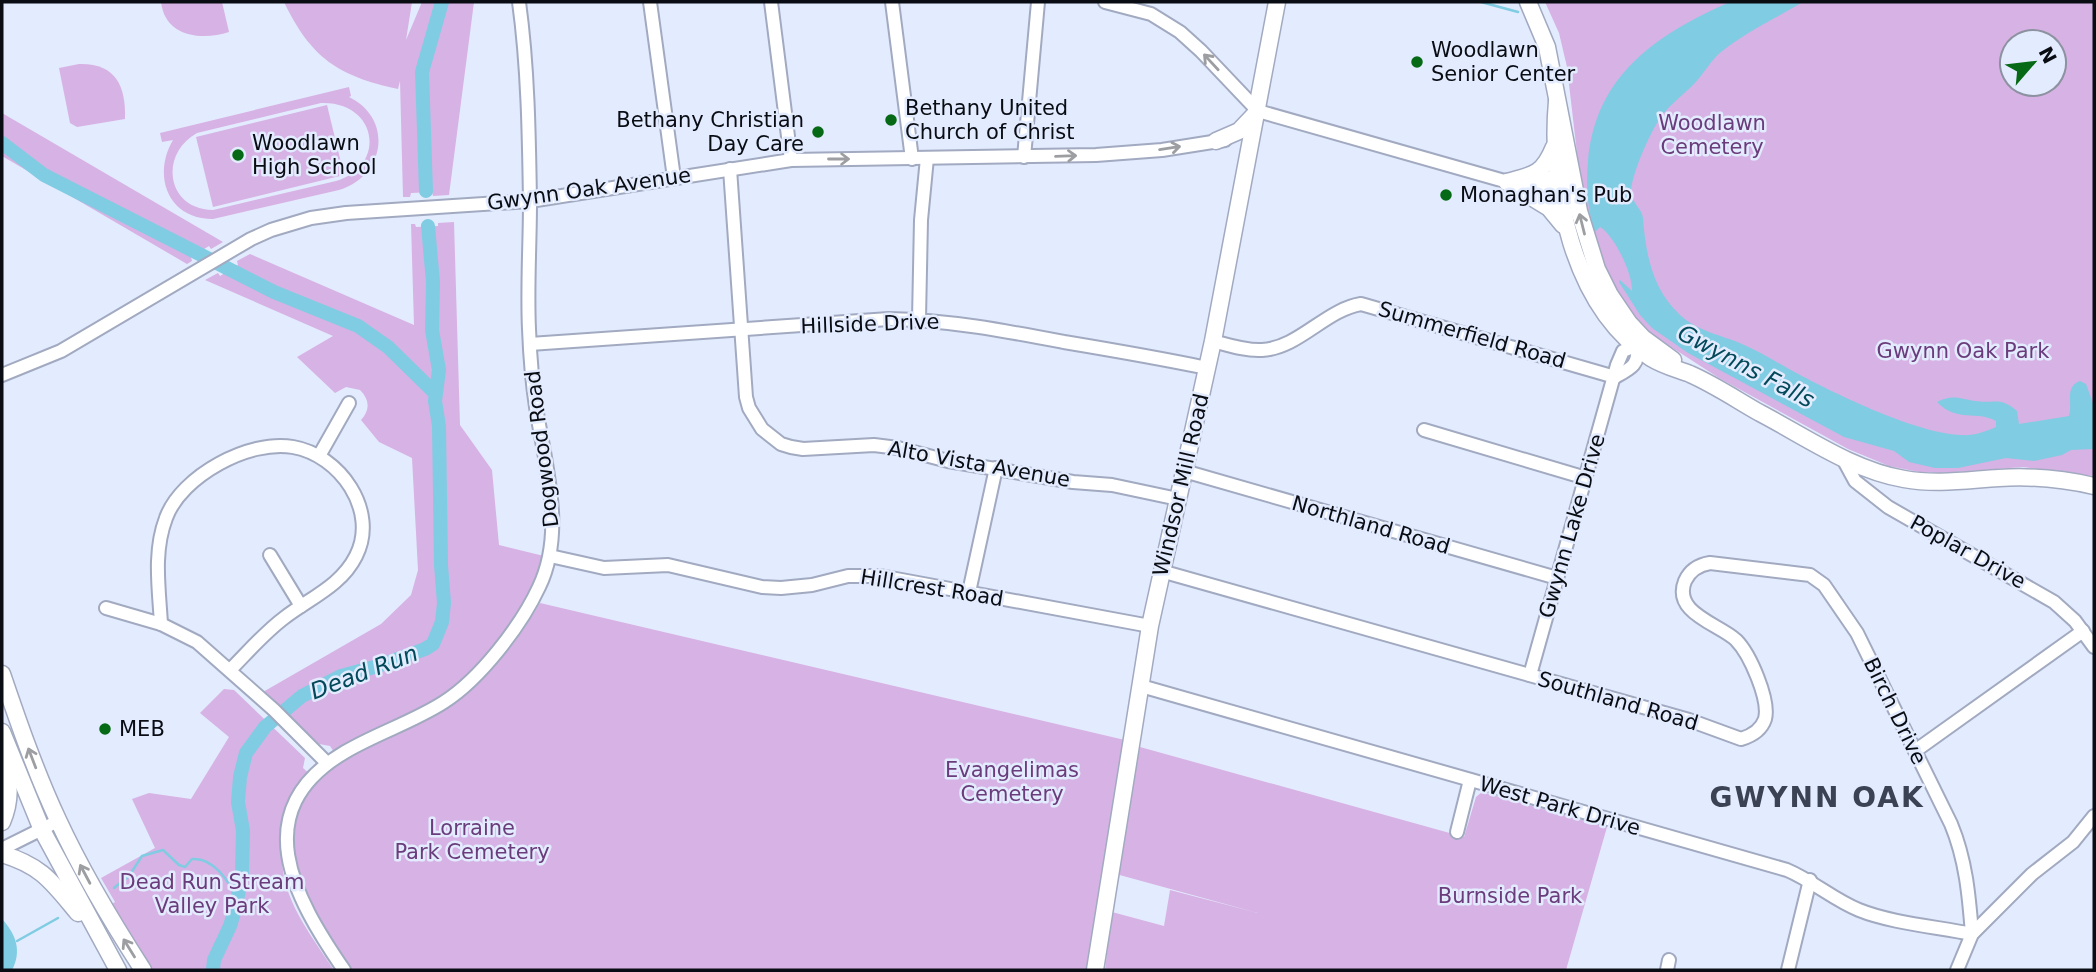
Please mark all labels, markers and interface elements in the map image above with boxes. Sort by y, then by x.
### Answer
north arrow [1998,28,2068,98]
place label: Woodlawn Senior Center [1431,38,1576,86]
text: N [2035,43,2061,67]
one-way arrow [1203,53,1220,70]
marker: Woodlawn Senior Center [1409,54,1425,70]
place label: Bethany United Church of Christ [905,96,1075,144]
place label: Bethany Christian Day Care [616,108,804,156]
park label: Woodlawn Cemetery [1658,111,1766,159]
marker: Bethany United Church of Christ [883,112,899,128]
marker: Bethany Christian Day Care [810,124,826,140]
place label: Woodlawn High School [252,131,377,179]
one-way arrow [1158,142,1181,155]
marker: Woodlawn High School [230,147,246,163]
one-way arrow [1054,150,1077,163]
one-way arrow [827,152,850,166]
street label: Gwynn Oak Avenue [486,163,692,215]
place label: Monaghan's Pub [1460,183,1632,207]
marker: Monaghan's Pub [1438,187,1454,203]
one-way arrow [1575,214,1588,236]
street label: Summerfield Road [1376,297,1568,373]
street label: Hillside Drive [800,310,940,338]
water label: Gwynns Falls [1673,319,1819,413]
park label: Gwynn Oak Park [1877,339,2050,363]
street label: Dogwood Road [520,369,564,529]
street label: Windsor Mill Road [1148,391,1214,579]
street label: Gwynn Lake Drive [1534,431,1610,621]
street label: Alto Vista Avenue [886,436,1072,492]
street label: Northland Road [1289,491,1453,559]
street label: Poplar Drive [1906,510,2030,594]
street label: Hillcrest Road [859,565,1005,611]
water label: Dead Run [307,640,421,704]
street label: Birch Drive [1859,654,1931,768]
street label: Southland Road [1535,667,1701,735]
place label: MEB [119,717,165,741]
marker: MEB [97,721,113,737]
one-way arrow [24,748,37,770]
park label: Evangelimas Cemetery [945,758,1079,806]
street label: West Park Drive [1477,772,1643,840]
district label: GWYNN OAK [1709,781,1925,814]
park label: Lorraine Park Cemetery [394,816,550,864]
one-way arrow [78,864,92,885]
park label: Dead Run Stream Valley Park [120,870,304,918]
park label: Burnside Park [1438,884,1583,908]
one-way arrow [121,938,135,958]

